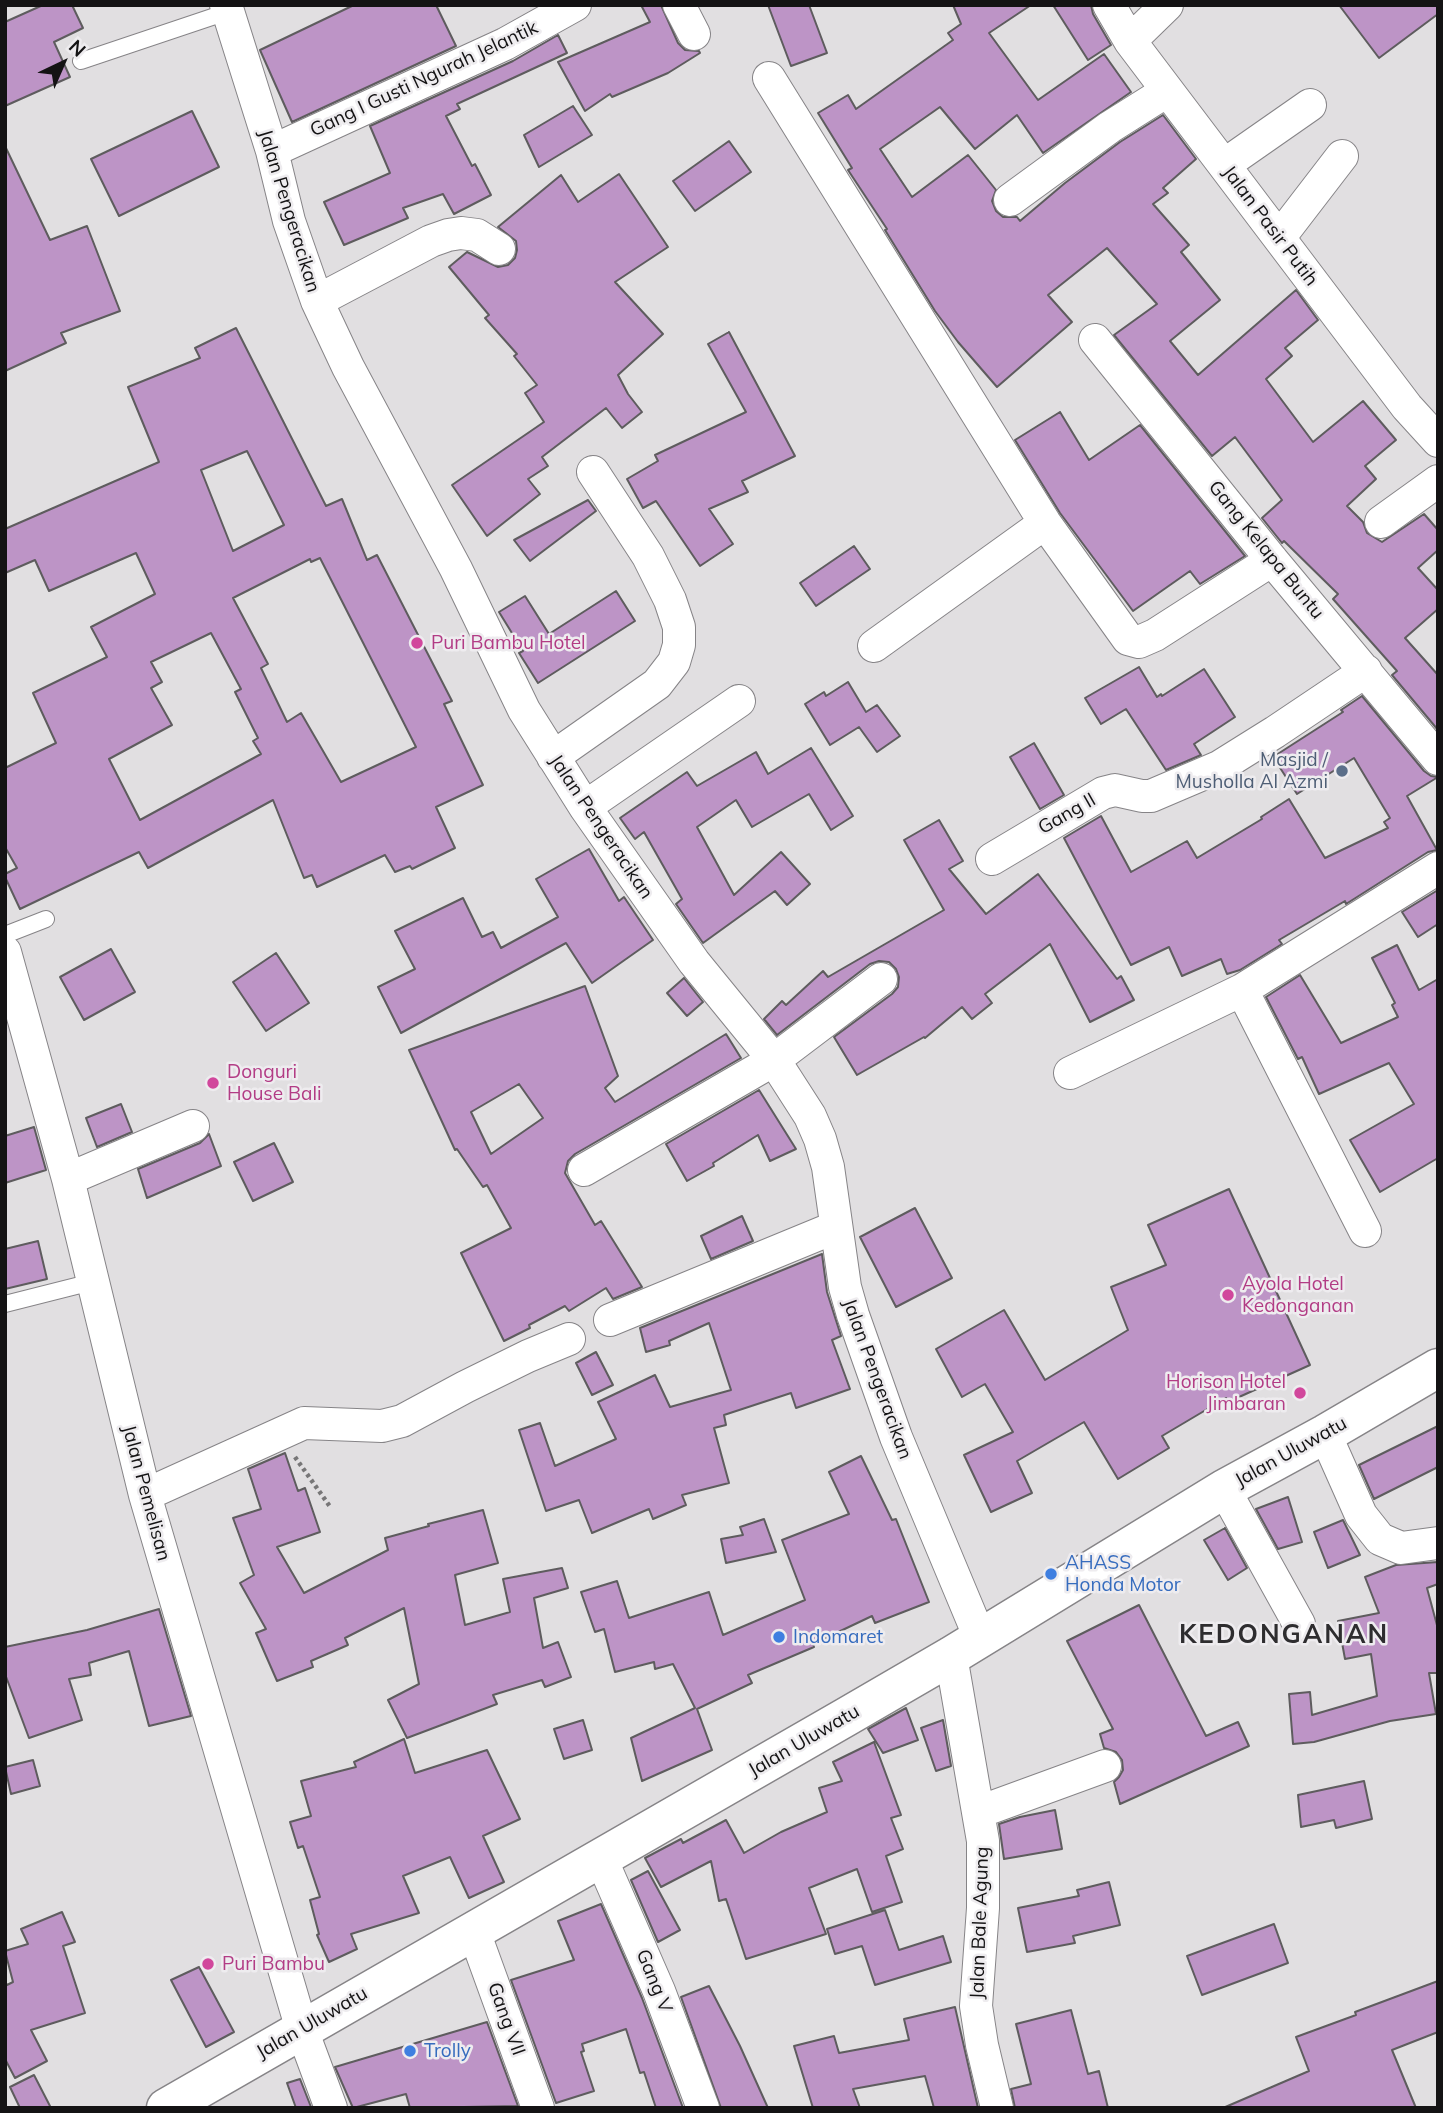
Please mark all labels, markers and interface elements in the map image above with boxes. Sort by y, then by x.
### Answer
street label: Gang I Gusti Ngurah Jelantik [307,16,541,142]
north arrow [28,28,98,98]
text: N [64,34,91,62]
street label: Jalan Pengeracikan [253,127,325,295]
street label: Jalan Pasir Putih [1217,162,1323,290]
street label: Gang Kelapa Buntu [1203,476,1329,624]
place label: Puri Bambu Hotel [431,632,586,654]
marker: Puri Bambu Hotel [409,635,425,651]
place label: Masjid / Musholla Al Azmi [1175,749,1328,793]
street label: Jalan Pengeracikan [544,750,658,904]
marker: Masjid / Musholla Al Azmi [1334,763,1350,779]
street label: Gang II [1034,788,1100,840]
place label: Donguri House Bali [227,1061,321,1105]
marker: Donguri House Bali [205,1075,221,1091]
place label: Ayola Hotel Kedonganan [1242,1273,1354,1317]
marker: Ayola Hotel Kedonganan [1220,1287,1236,1303]
street label: Jalan Pengeracikan [837,1296,917,1462]
place label: Horison Hotel Jimbaran [1166,1371,1286,1415]
marker: Horison Hotel Jimbaran [1292,1385,1308,1401]
street label: Jalan Uluwatu [1231,1412,1351,1492]
street label: Jalan Pemelisan [117,1422,175,1564]
place label: AHASS Honda Motor [1065,1552,1181,1596]
marker: AHASS Honda Motor [1043,1566,1059,1582]
district label: KEDONGANAN [1180,1619,1388,1651]
place label: Indomaret [793,1626,883,1648]
marker: Indomaret [771,1629,787,1645]
street label: Jalan Uluwatu [744,1700,864,1782]
street label: Jalan Bale Agung [966,1846,994,2000]
street label: Gang V [631,1946,677,2016]
place label: Puri Bambu [222,1953,325,1975]
marker: Puri Bambu [200,1956,216,1972]
street label: Gang VII [482,1979,530,2059]
street label: Jalan Uluwatu [252,1982,372,2064]
place label: Trolly [424,2040,471,2062]
marker: Trolly [402,2043,418,2059]

